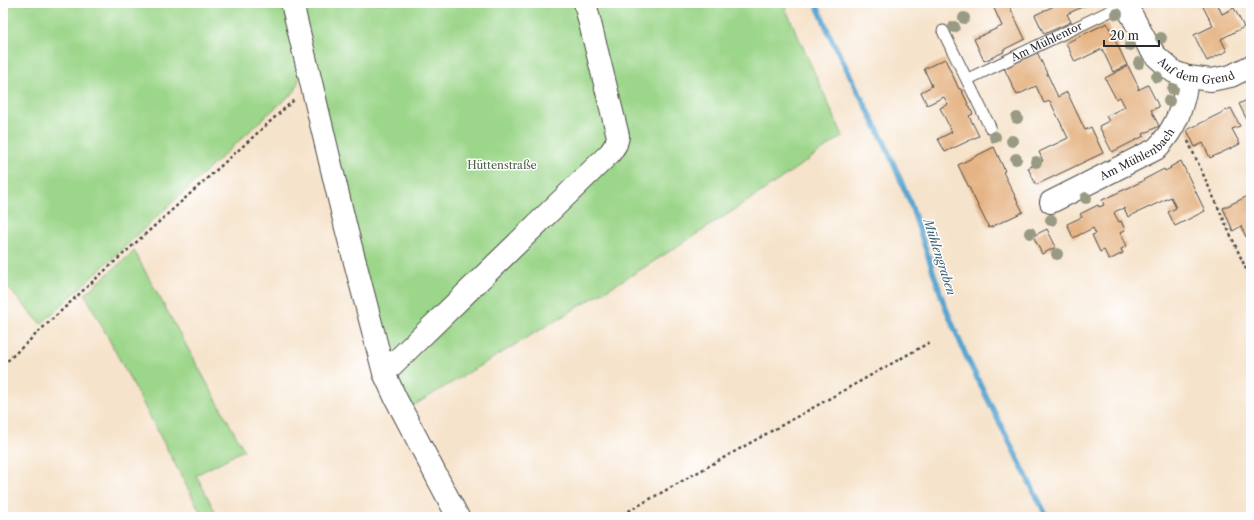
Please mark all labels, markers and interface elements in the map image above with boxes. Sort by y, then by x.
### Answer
street label: Am Mühlentor [1008,18,1085,65]
scale bar [1104,22,1159,48]
text: 20 m [1110,28,1139,43]
street label: Auf dem Grend [1154,54,1237,87]
street label: Am Mühlenbach [1096,126,1177,184]
park label: Hüttenstraße [467,158,537,172]
water label: Mühlengraben [920,215,959,297]

